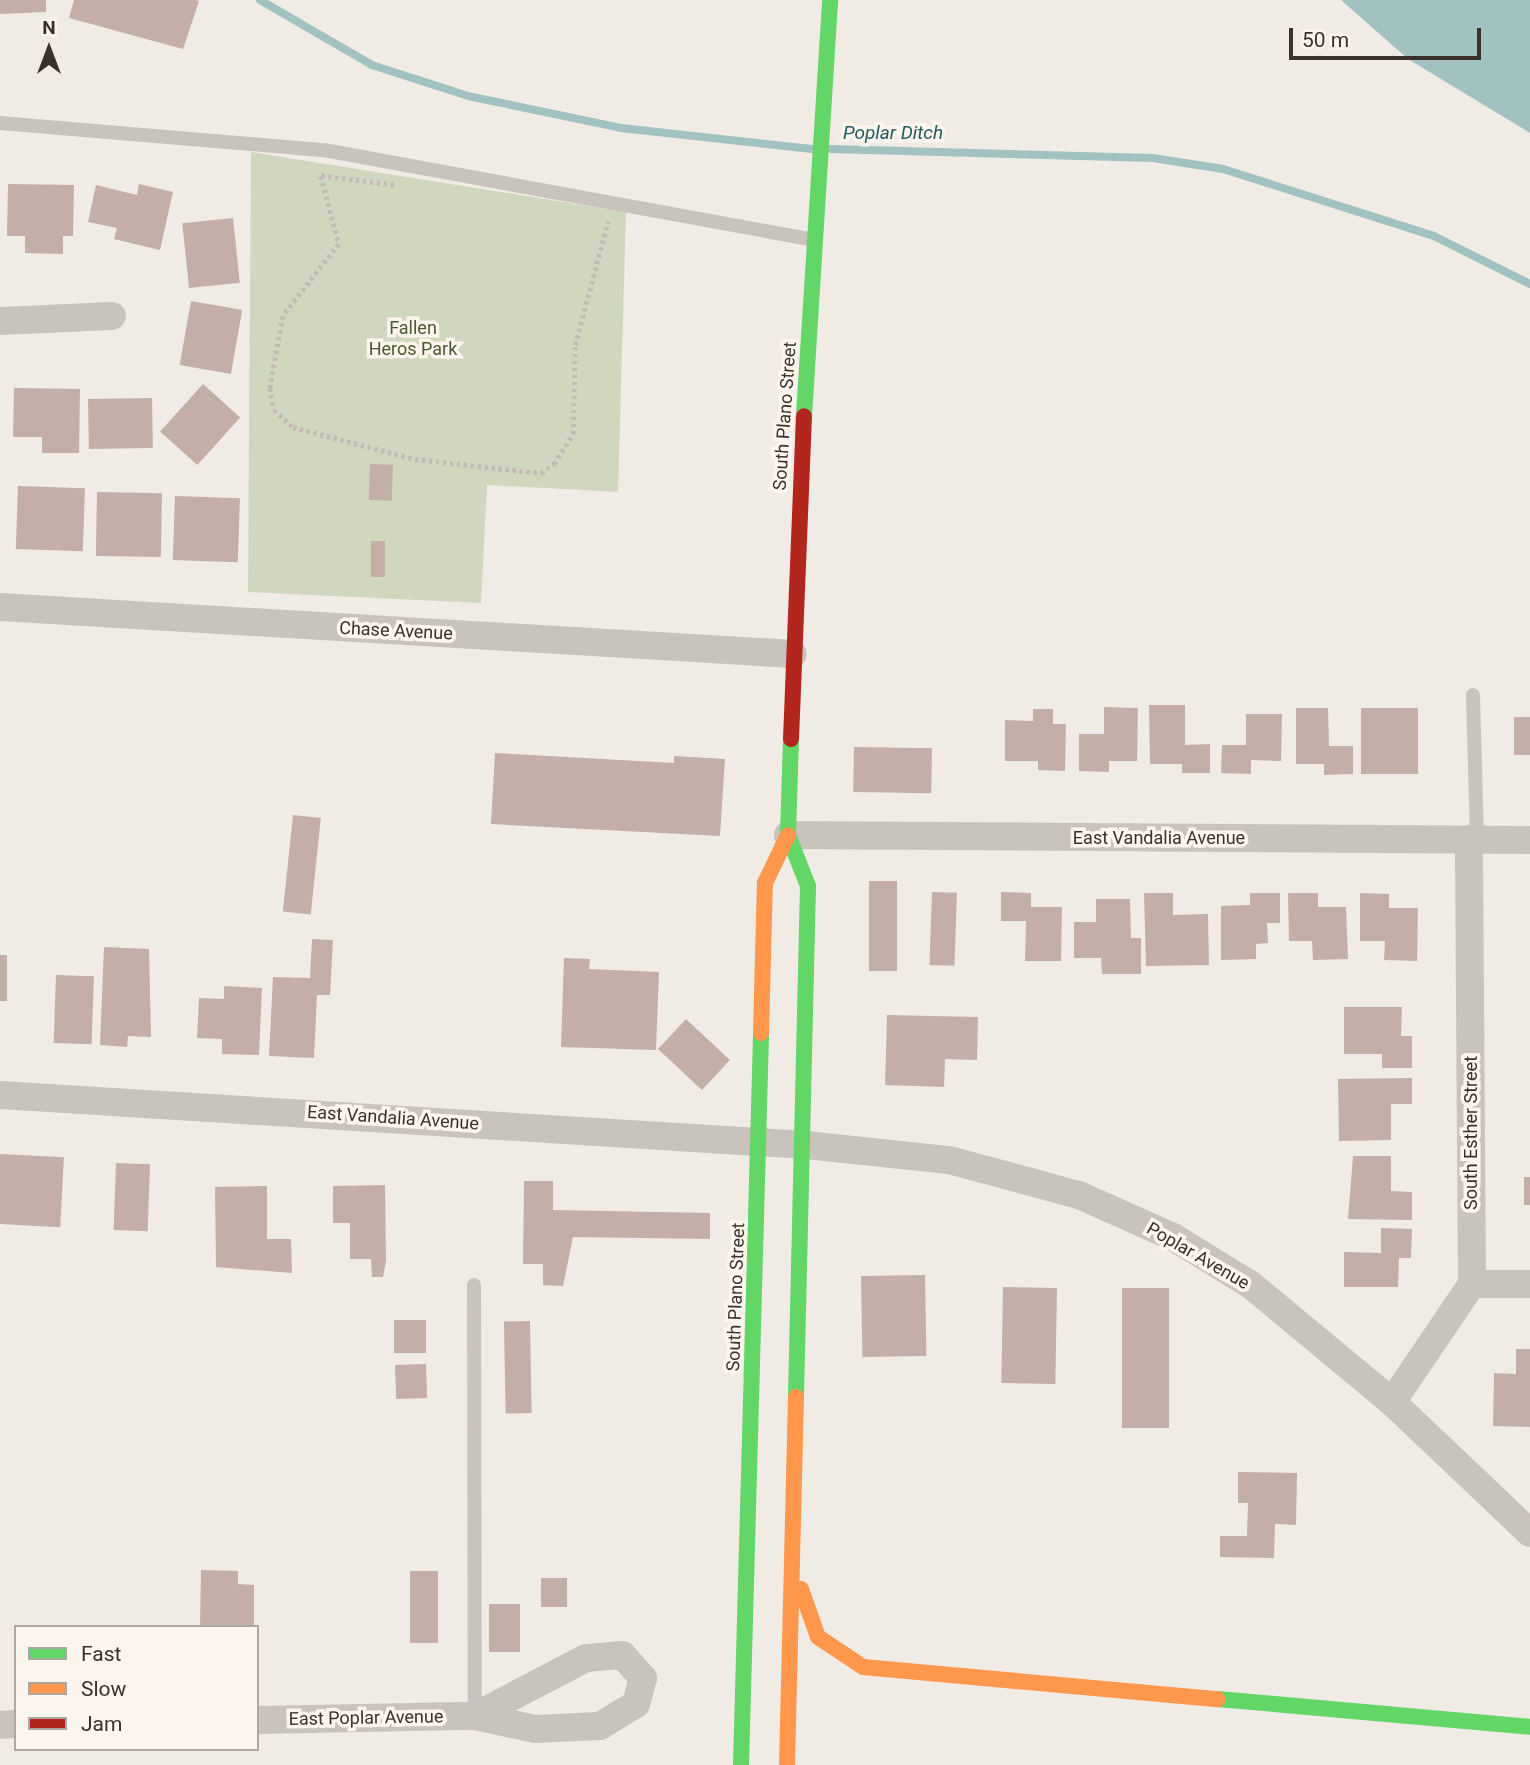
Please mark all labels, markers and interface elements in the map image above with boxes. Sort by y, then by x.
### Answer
north arrow [14,14,84,84]
scale bar [1292,14,1484,58]
text: N [42,16,56,39]
text: 50 m [1302,28,1349,52]
water label: Poplar Ditch [843,122,943,144]
park label: Fallen Heros Park [369,318,457,360]
street label: South Plano Street [769,341,801,491]
street label: Chase Avenue [339,617,453,645]
street label: East Vandalia Avenue [1073,827,1245,849]
street label: South Esther Street [1460,1056,1482,1210]
street label: East Vandalia Avenue [306,1101,480,1135]
street label: Poplar Avenue [1143,1218,1253,1294]
street label: South Plano Street [723,1222,749,1372]
legend [14,1625,259,1751]
text: Fast [81,1642,121,1666]
text: Slow [81,1677,126,1701]
street label: East Poplar Avenue [288,1706,444,1730]
text: Jam [81,1712,122,1736]

